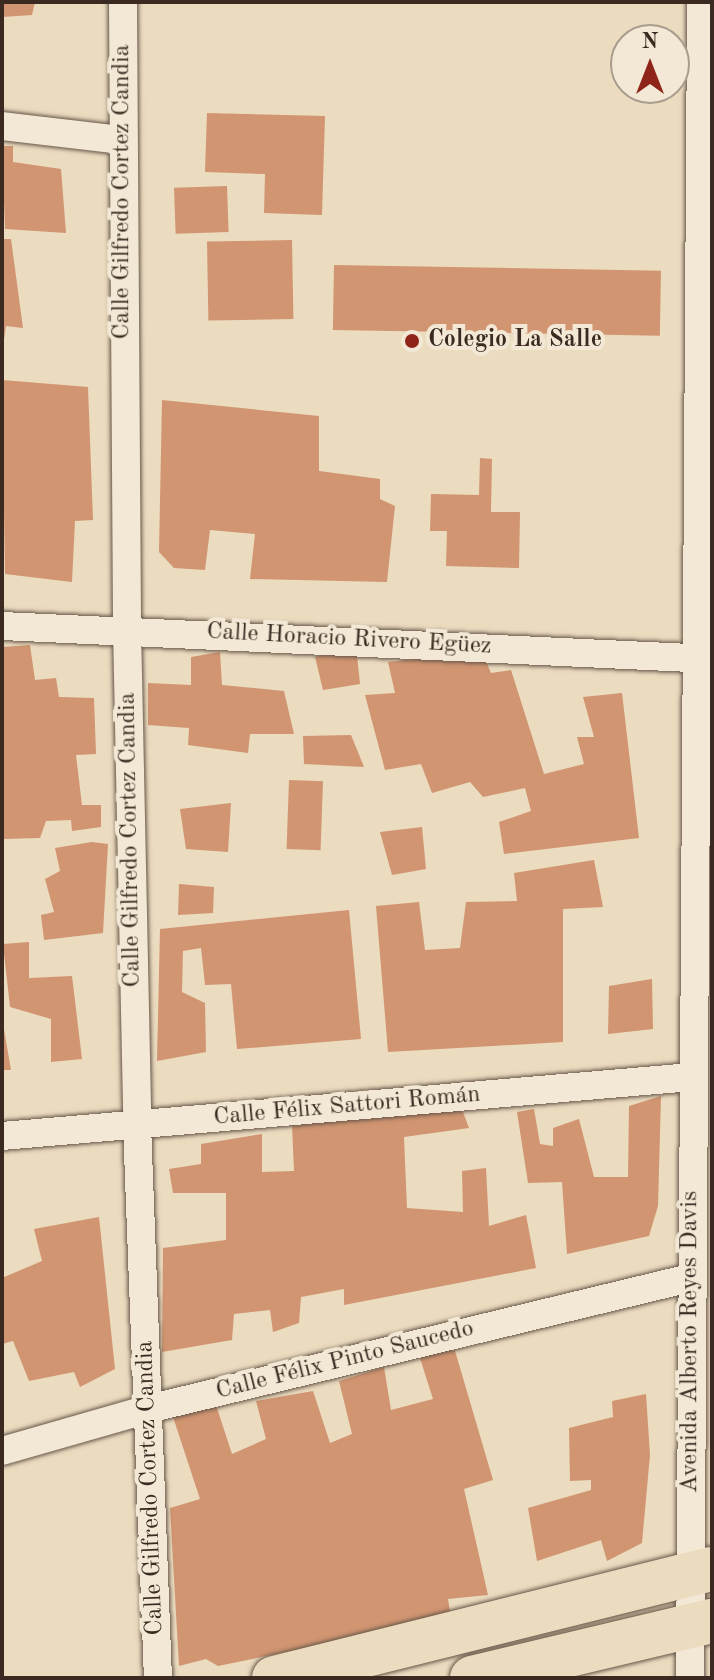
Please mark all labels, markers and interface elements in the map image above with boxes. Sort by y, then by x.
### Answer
north arrow [610,24,690,104]
text: N [642,31,658,53]
street label: Calle Gilfredo Cortez Candia [109,44,137,340]
place label: Colegio La Salle [428,327,602,355]
marker: Colegio La Salle [403,332,421,350]
street label: Calle Horacio Rivero Egüez [206,618,492,662]
street label: Calle Gilfredo Cortez Candia [114,692,148,988]
street label: Calle Félix Sattori Román [212,1081,482,1133]
street label: Avenida Alberto Reyes Davis [677,1191,705,1493]
street label: Calle Félix Pinto Saucedo [213,1315,477,1407]
street label: Calle Gilfredo Cortez Candia [131,1340,171,1636]

